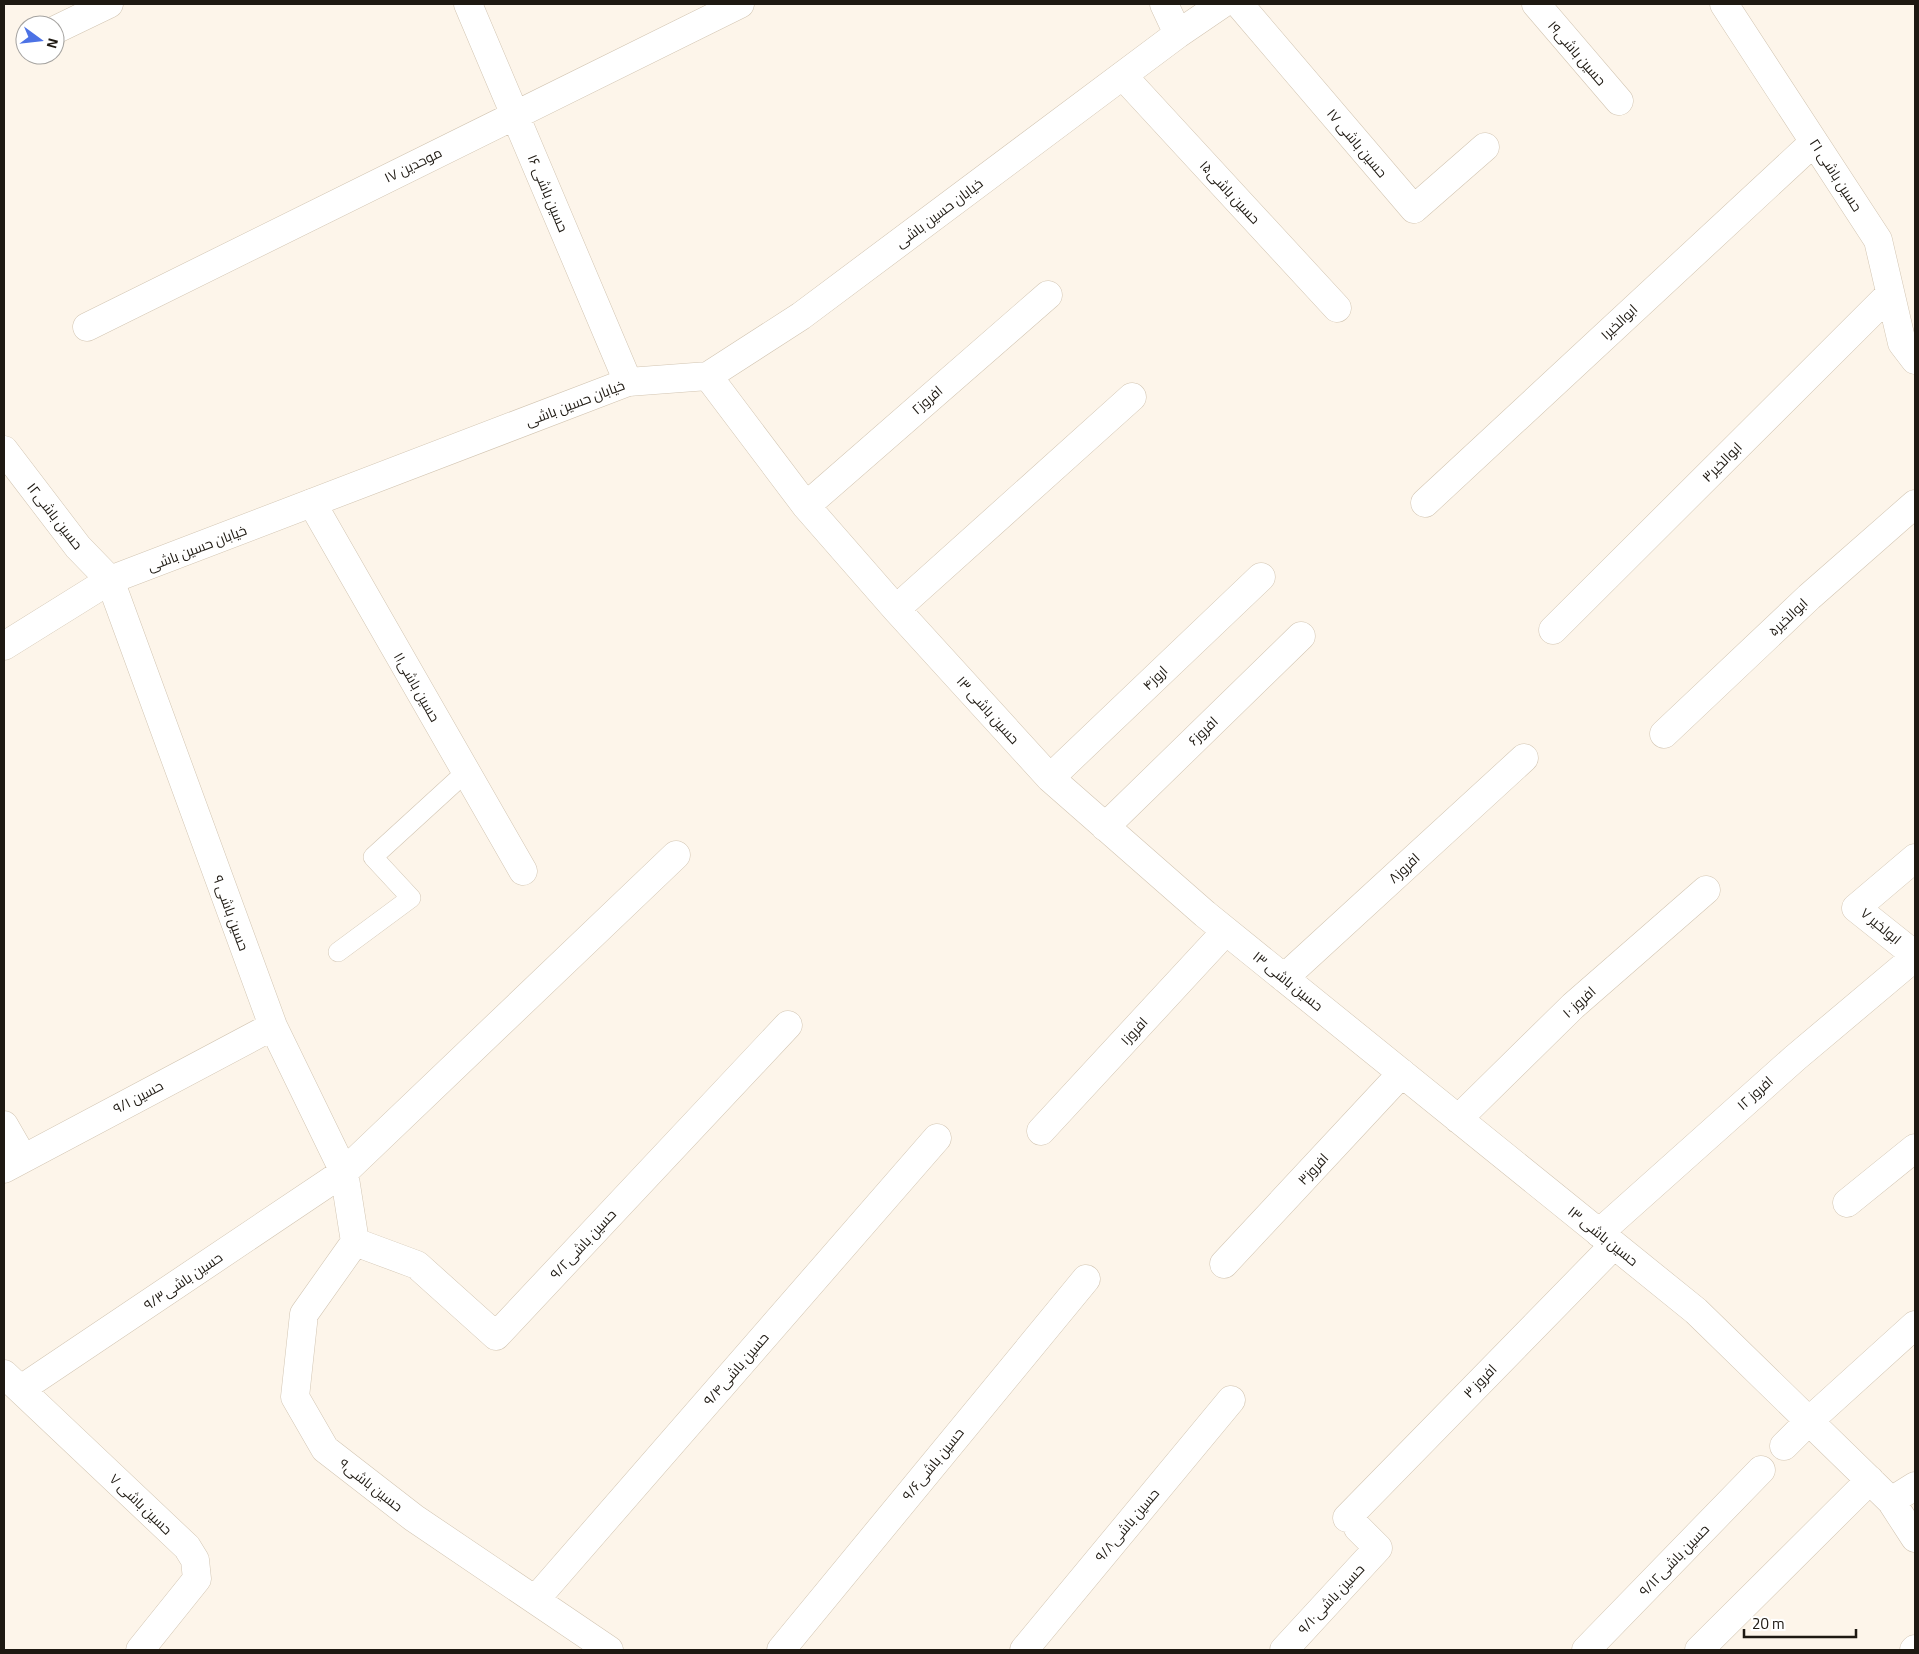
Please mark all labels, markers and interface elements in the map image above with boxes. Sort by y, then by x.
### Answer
street label: حسین باشی۱۹ [1541,14,1613,92]
north arrow [15,15,65,65]
text: N [39,35,66,51]
street label: حسین باشی ۱۷ [1320,102,1394,184]
street label: حسین باشی ۲۱ [1802,133,1870,217]
street label: موحدین ۱۷ [379,140,447,190]
street label: حسین باشی ۱۶ [520,150,576,236]
street label: حسین باشی۱۵ [1193,154,1267,230]
street label: خیابان حسین باشی [889,171,989,255]
street label: ابوالخیر۱ [1594,297,1644,347]
street label: خیابان حسین باشی [521,372,629,434]
street label: افروز۲ [905,379,949,421]
street label: ابوالخیر۳ [1695,435,1749,489]
street label: حسین باشی۱۲ [20,476,90,556]
street label: خیابان حسین باشی [143,517,251,579]
street label: ابوالخیر۵ [1762,591,1814,643]
street label: حسین باشی۱۱ [386,647,448,727]
street label: اروز۴ [1136,659,1174,697]
street label: حسین باشی ۱۳ [950,670,1026,750]
street label: افروز۶ [1182,710,1224,752]
street label: افروز۸ [1382,846,1426,890]
street label: حسین باشی ۹ [205,871,257,955]
street label: ابولخیر ۷ [1854,901,1908,951]
street label: حسین باشی ۱۳ [1247,944,1329,1018]
street label: افروز ۱۰ [1556,979,1602,1025]
street label: افروز۱ [1114,1010,1154,1052]
street label: افروز ۱۲ [1730,1069,1780,1117]
street label: حسین ۹/۱ [108,1073,168,1121]
street label: افروز۳ [1291,1147,1335,1191]
street label: حسین باشی ۱۳ [1562,1199,1644,1273]
street label: حسین باشی۹/۲ [543,1203,623,1285]
street label: حسین باشی۹/۳ [138,1245,228,1317]
street label: حسین باشی۹/۴ [696,1326,776,1412]
street label: افروز ۳ [1457,1357,1503,1405]
street label: حسین باشی۹/۶ [895,1421,971,1507]
street label: حسین باشی۹ [333,1451,409,1519]
street label: حسین باشی ۷ [103,1467,179,1541]
street label: حسین باشی۹/۸ [1088,1482,1166,1568]
street label: حسین باشی۹/۱۲ [1632,1517,1716,1603]
street label: حسین باشی۹/۱۰ [1291,1557,1371,1641]
scale bar [1744,1606,1856,1638]
text: 20 m [1752,1609,1785,1638]

